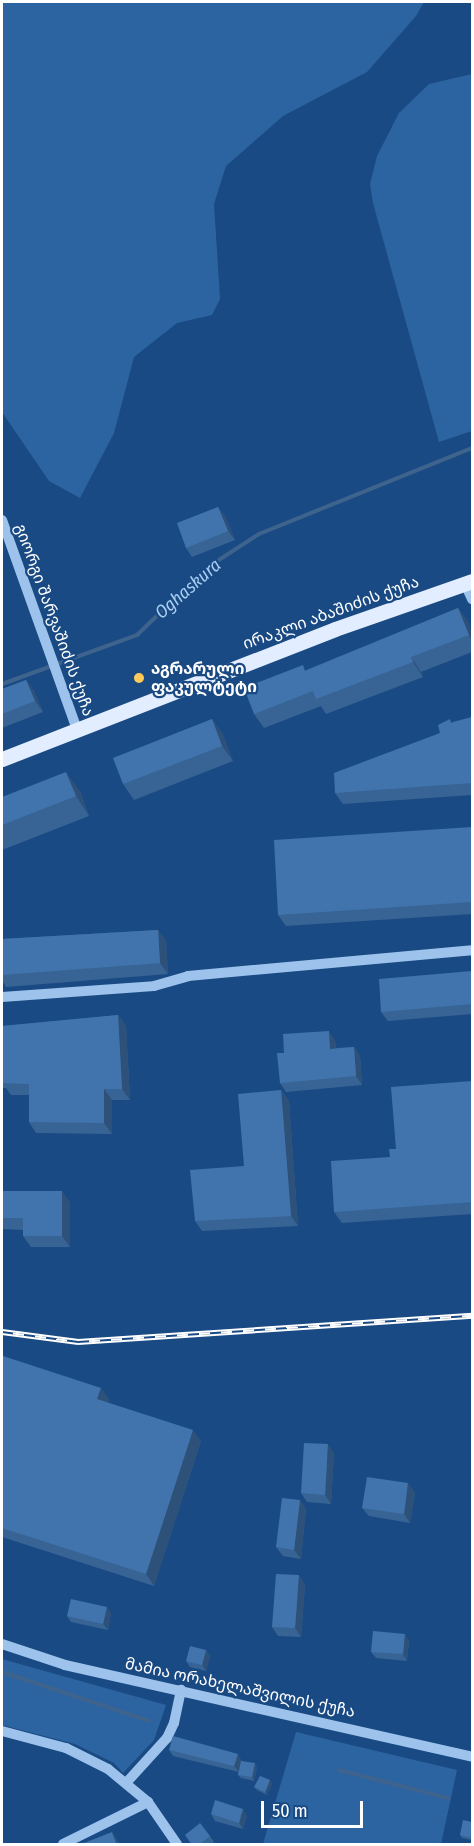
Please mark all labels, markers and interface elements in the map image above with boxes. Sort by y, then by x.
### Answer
street label: გიორგი შარვაშიძის ქუჩა [10,521,98,719]
water label: Oghaskura [151,555,225,623]
street label: ირაკლი აბაშიძის ქუჩა [240,572,422,654]
place label: აგრარული ფაკულტეტი [151,659,257,697]
marker: აგრარული ფაკულტეტი [132,671,146,685]
street label: მამია ორახელაშვილის ქუჩა [123,1654,357,1722]
scale bar [264,1789,366,1827]
text: 50 m [272,1800,308,1822]

